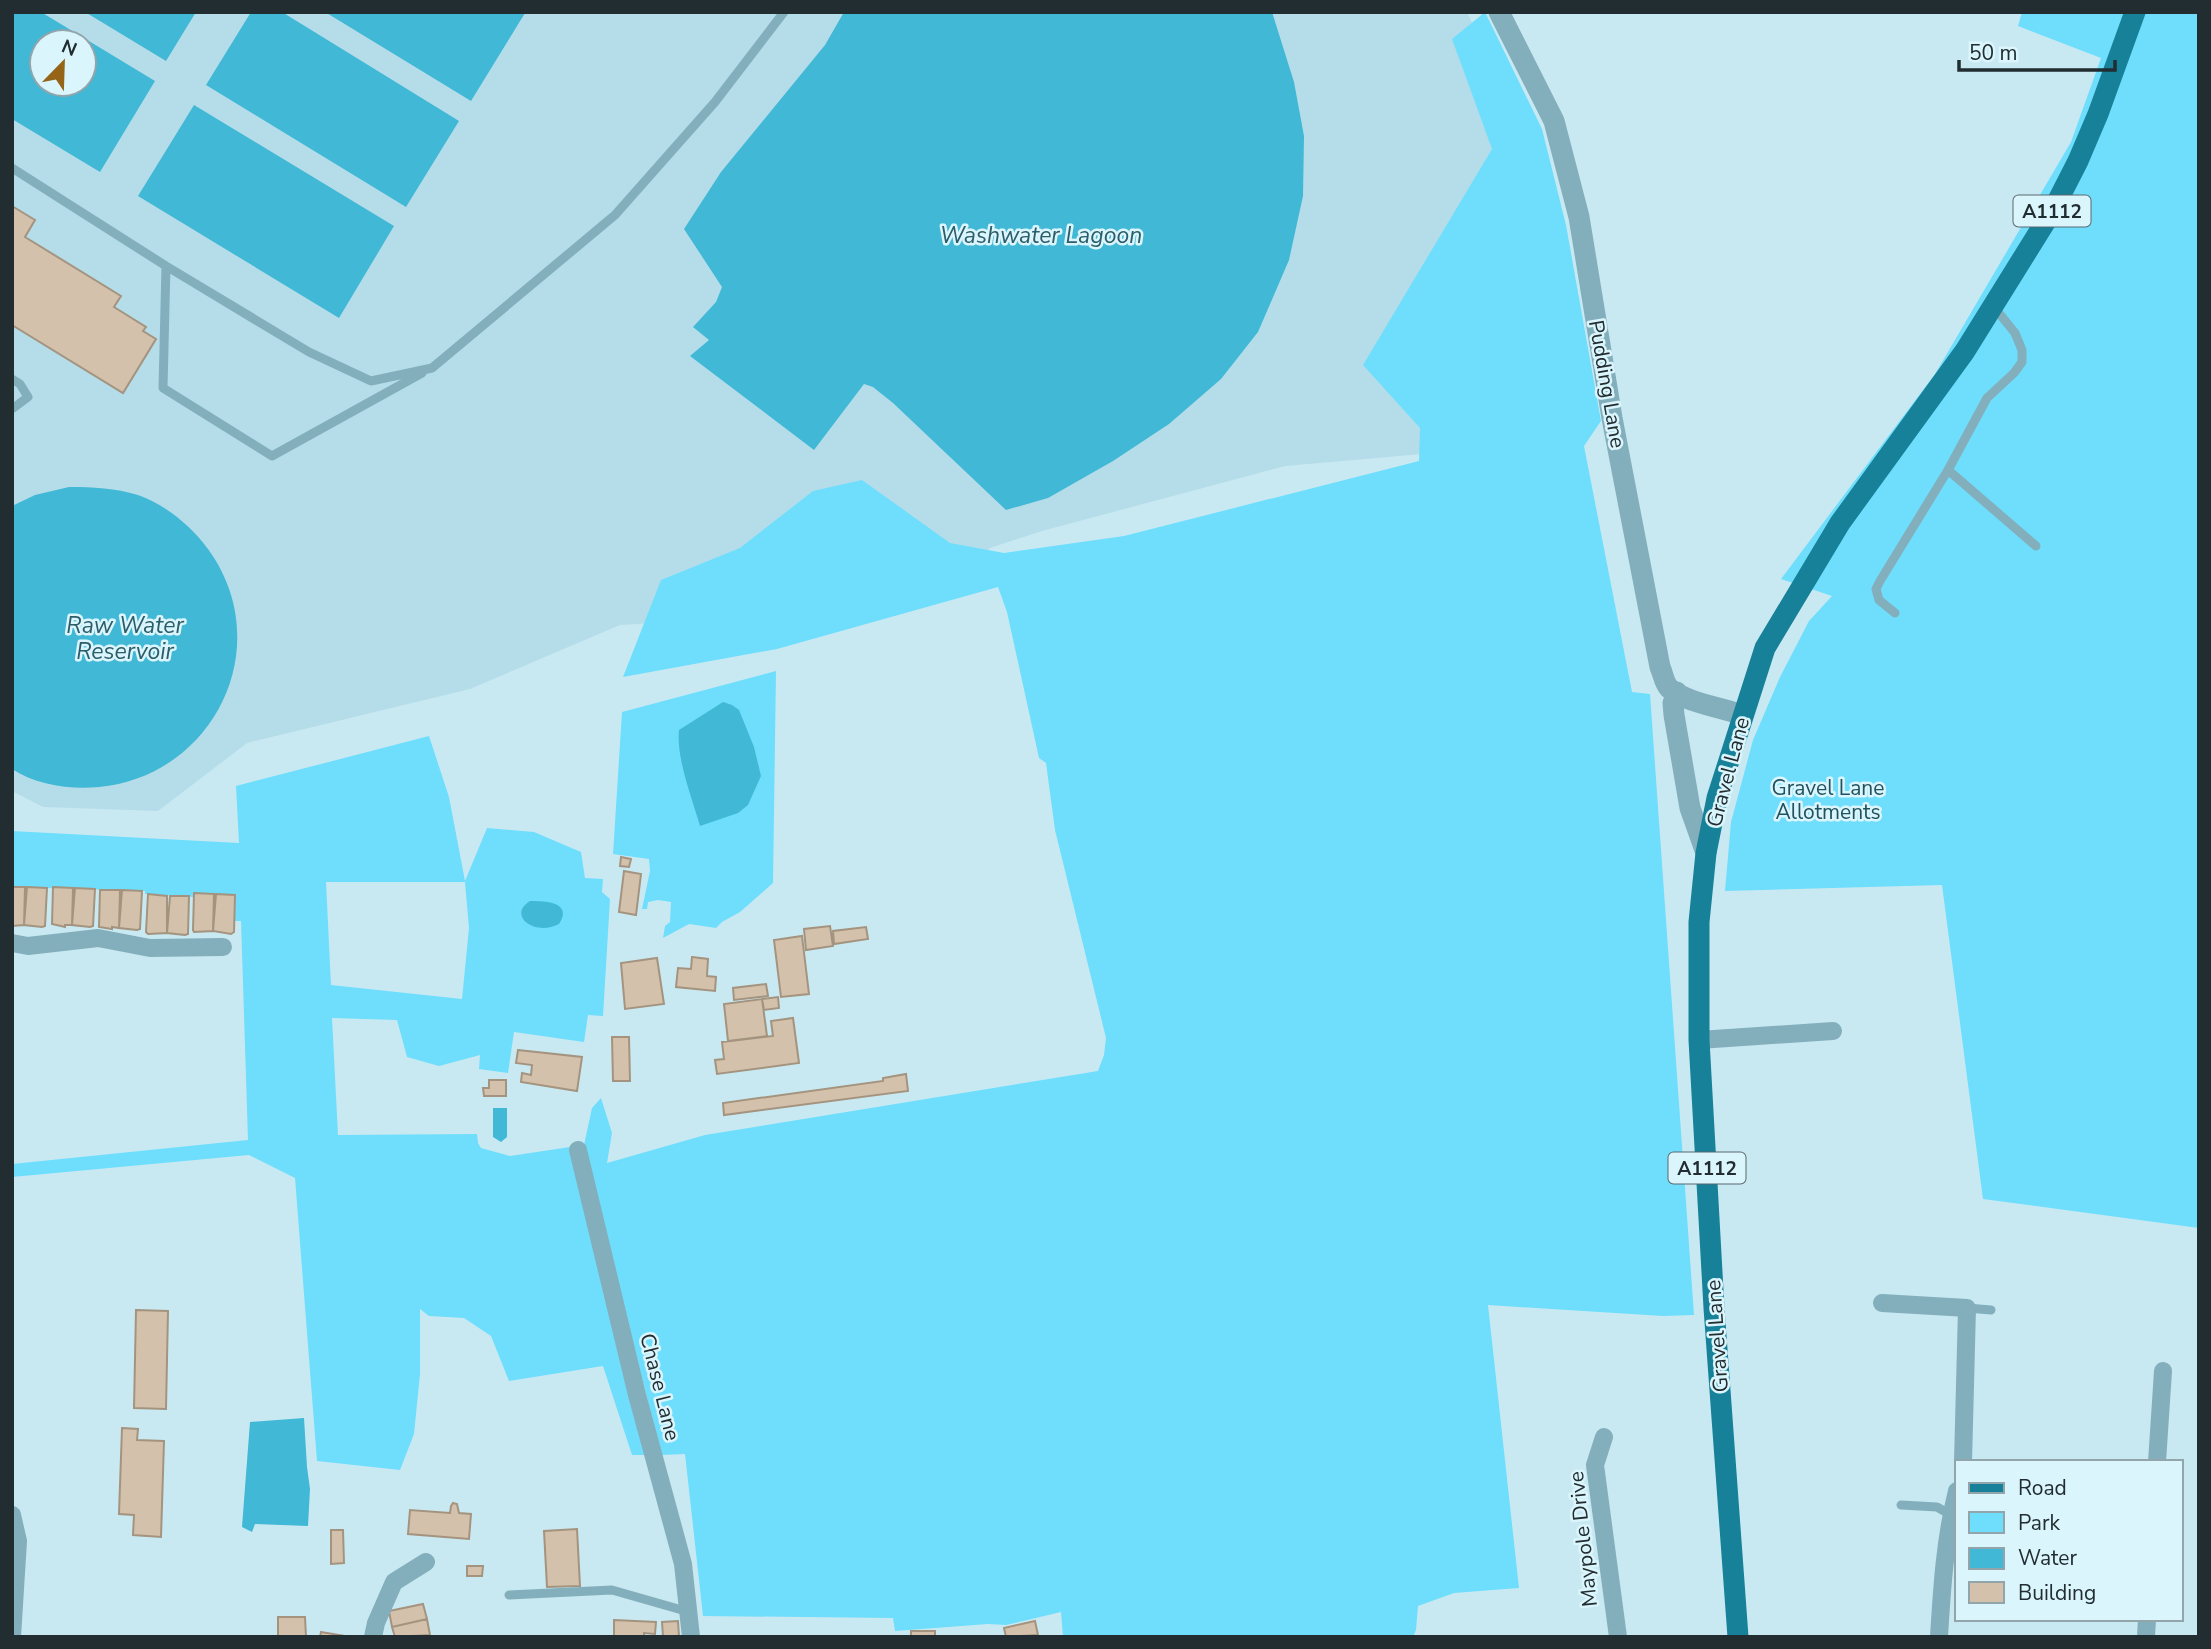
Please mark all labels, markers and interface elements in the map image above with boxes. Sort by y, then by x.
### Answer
north arrow [28,28,98,98]
scale bar [1959,28,2115,72]
text: N [58,34,81,63]
text: 50 m [1969,39,2018,67]
road number: A1112 [2014,196,2090,226]
water label: Washwater Lagoon [940,220,1142,251]
street label: Pudding Lane [1582,318,1632,450]
water label: Raw Water Reservoir [66,610,184,667]
street label: Gravel Lane [1700,714,1756,830]
park label: Gravel Lane Allotments [1772,774,1884,826]
road number: A1112 [1668,1152,1746,1184]
street label: Gravel Lane [1699,1279,1735,1393]
street label: Chase Lane [633,1330,687,1444]
legend [1955,1460,2183,1621]
street label: Maypole Drive [1562,1470,1604,1608]
text: Road [2018,1474,2067,1502]
text: Park [2018,1509,2060,1537]
text: Water [2018,1544,2077,1572]
text: Building [2018,1579,2096,1607]

